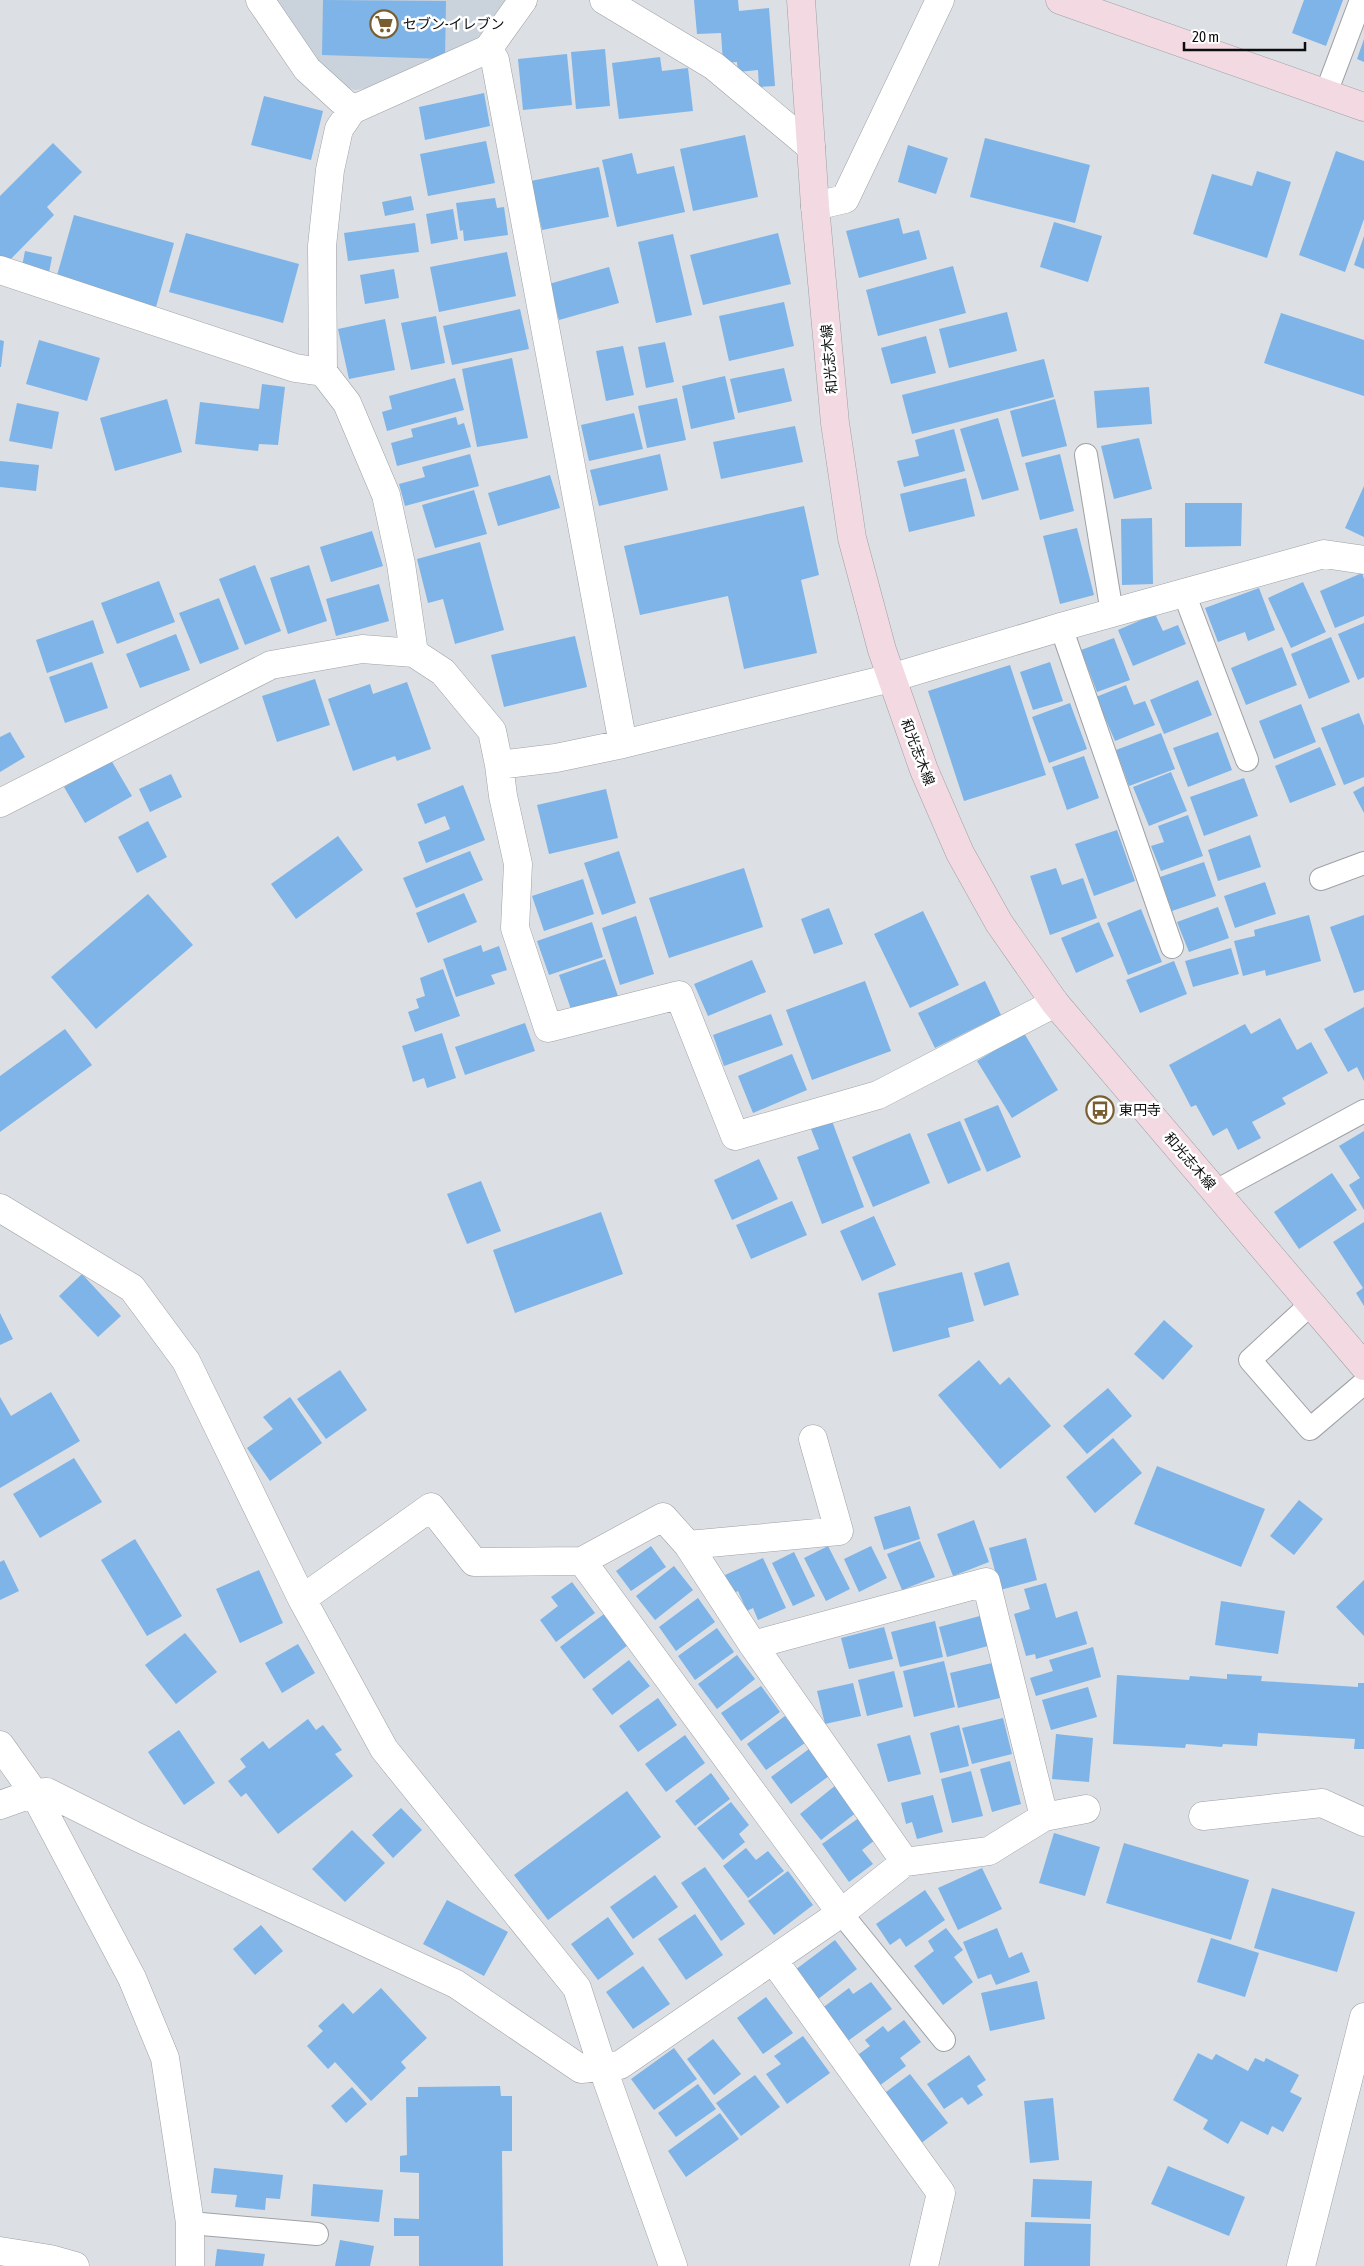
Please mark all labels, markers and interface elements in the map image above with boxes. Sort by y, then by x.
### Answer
supermarket icon: セブン-イレブン [369,9,399,39]
place label: セブン-イレブン [403,16,505,32]
scale bar [1184,20,1305,52]
text: 20 m [1192,28,1219,45]
street label: 和光志木線 [818,323,840,395]
street label: 和光志木線 [898,716,938,788]
bus stop icon: 東円寺 [1085,1095,1115,1125]
place label: 東円寺 [1119,1102,1161,1118]
street label: 和光志木線 [1161,1129,1219,1193]

